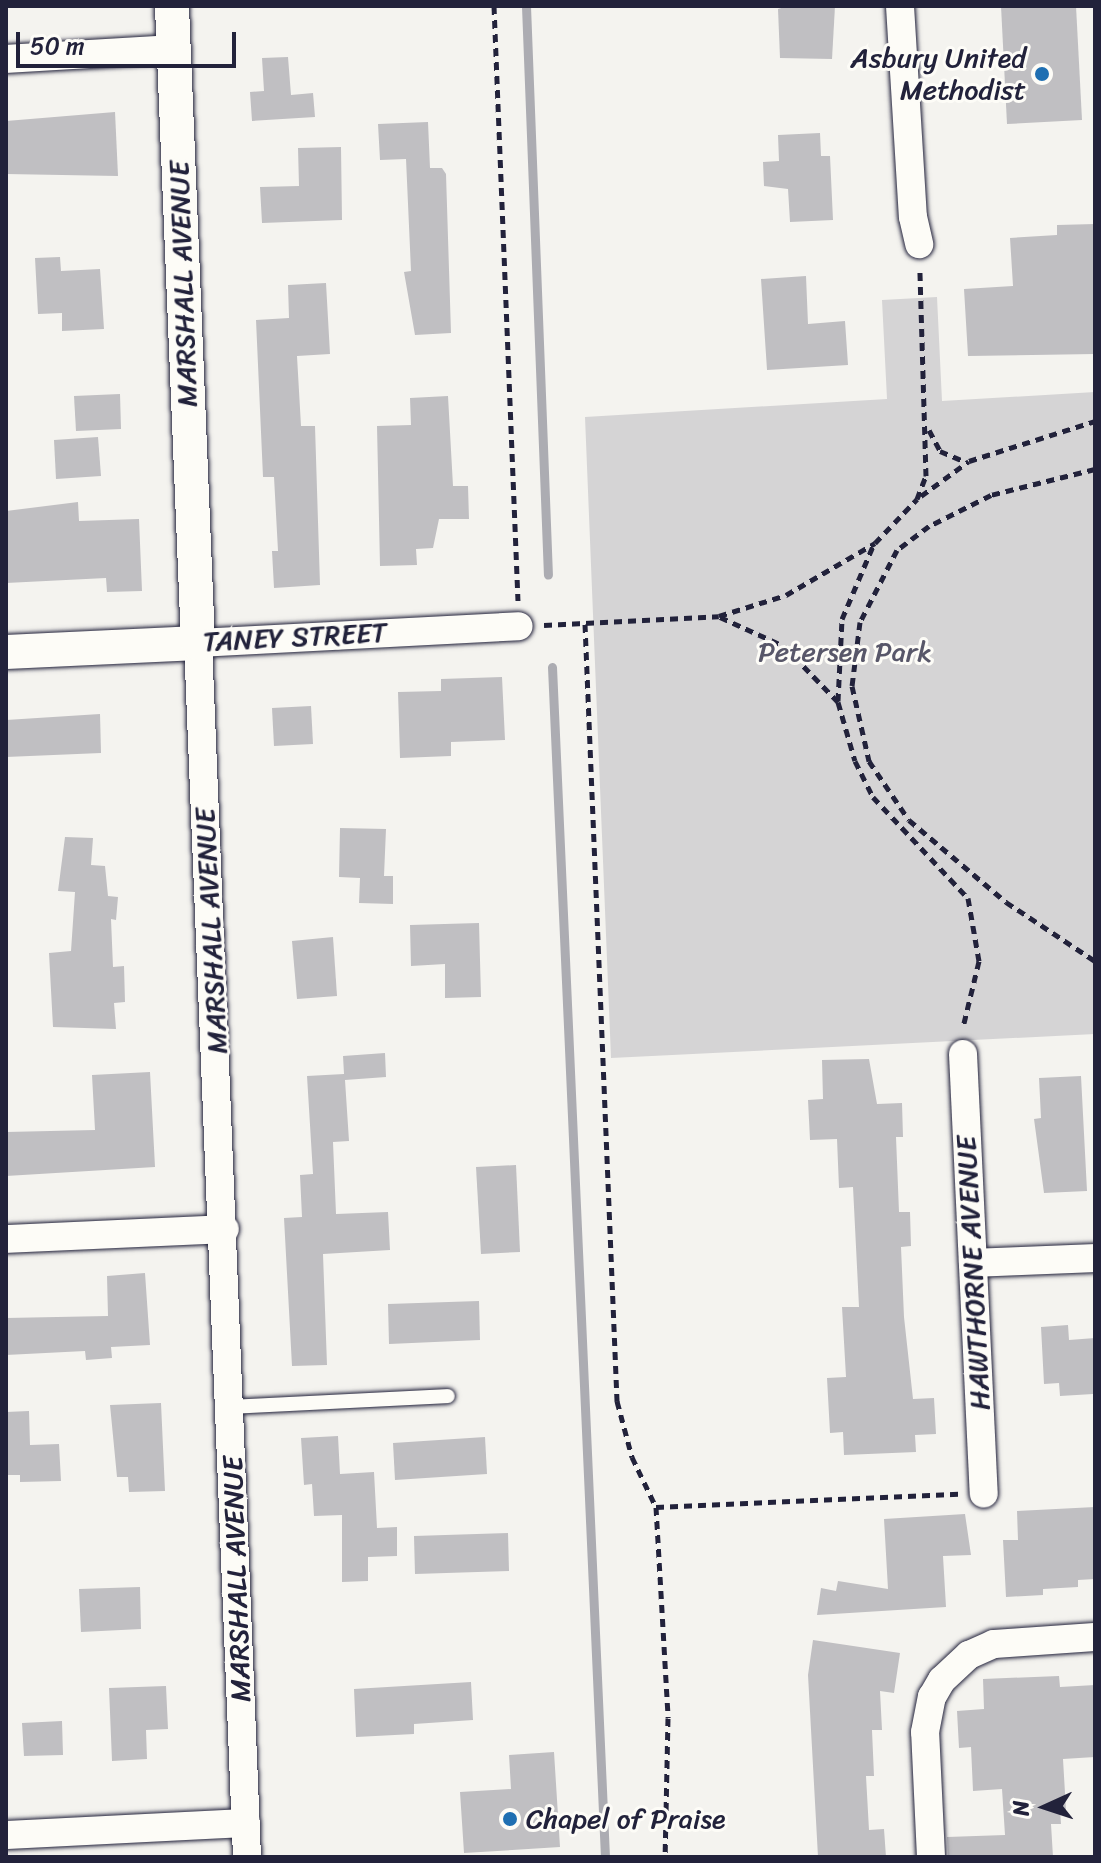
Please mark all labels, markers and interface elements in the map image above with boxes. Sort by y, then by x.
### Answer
scale bar [20,16,240,66]
text: 50 m [30,25,85,67]
place label: Asbury United Methodist [849,41,1026,107]
marker: Asbury United Methodist [1033,65,1051,83]
street label: MARSHALL AVENUE [162,160,204,408]
street label: TANEY STREET [202,615,388,659]
park label: Petersen Park [758,635,932,669]
street label: MARSHALL AVENUE [188,806,234,1056]
street label: HAWTHORNE AVENUE [949,1135,997,1411]
street label: MARSHALL AVENUE [216,1455,258,1703]
north arrow [1005,1767,1085,1847]
text: N [1001,1800,1040,1817]
place label: Chapel of Praise [526,1802,727,1836]
marker: Chapel of Praise [501,1810,519,1828]

